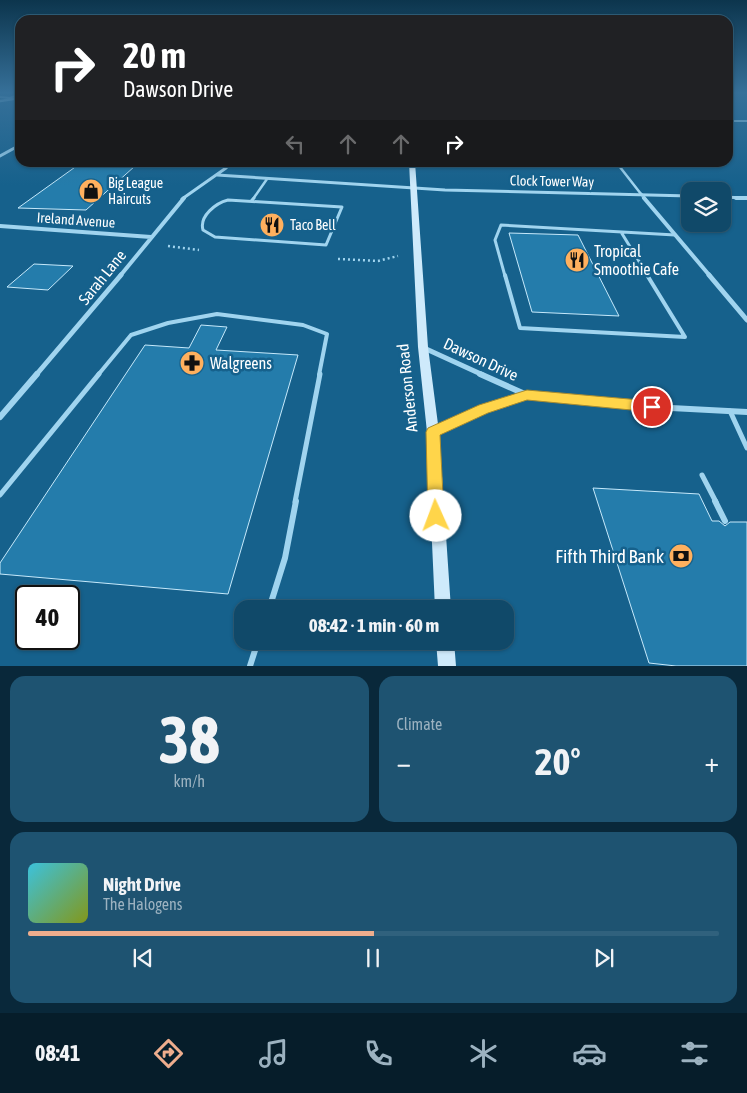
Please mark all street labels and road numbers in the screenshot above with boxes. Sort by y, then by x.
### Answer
street label: Clock Tower Way [510,172,594,190]
street label: Ireland Avenue [36,209,116,231]
street label: Sarah Lane [75,246,129,308]
street label: Dawson Drive [441,334,521,384]
street label: Anderson Road [393,343,421,433]

